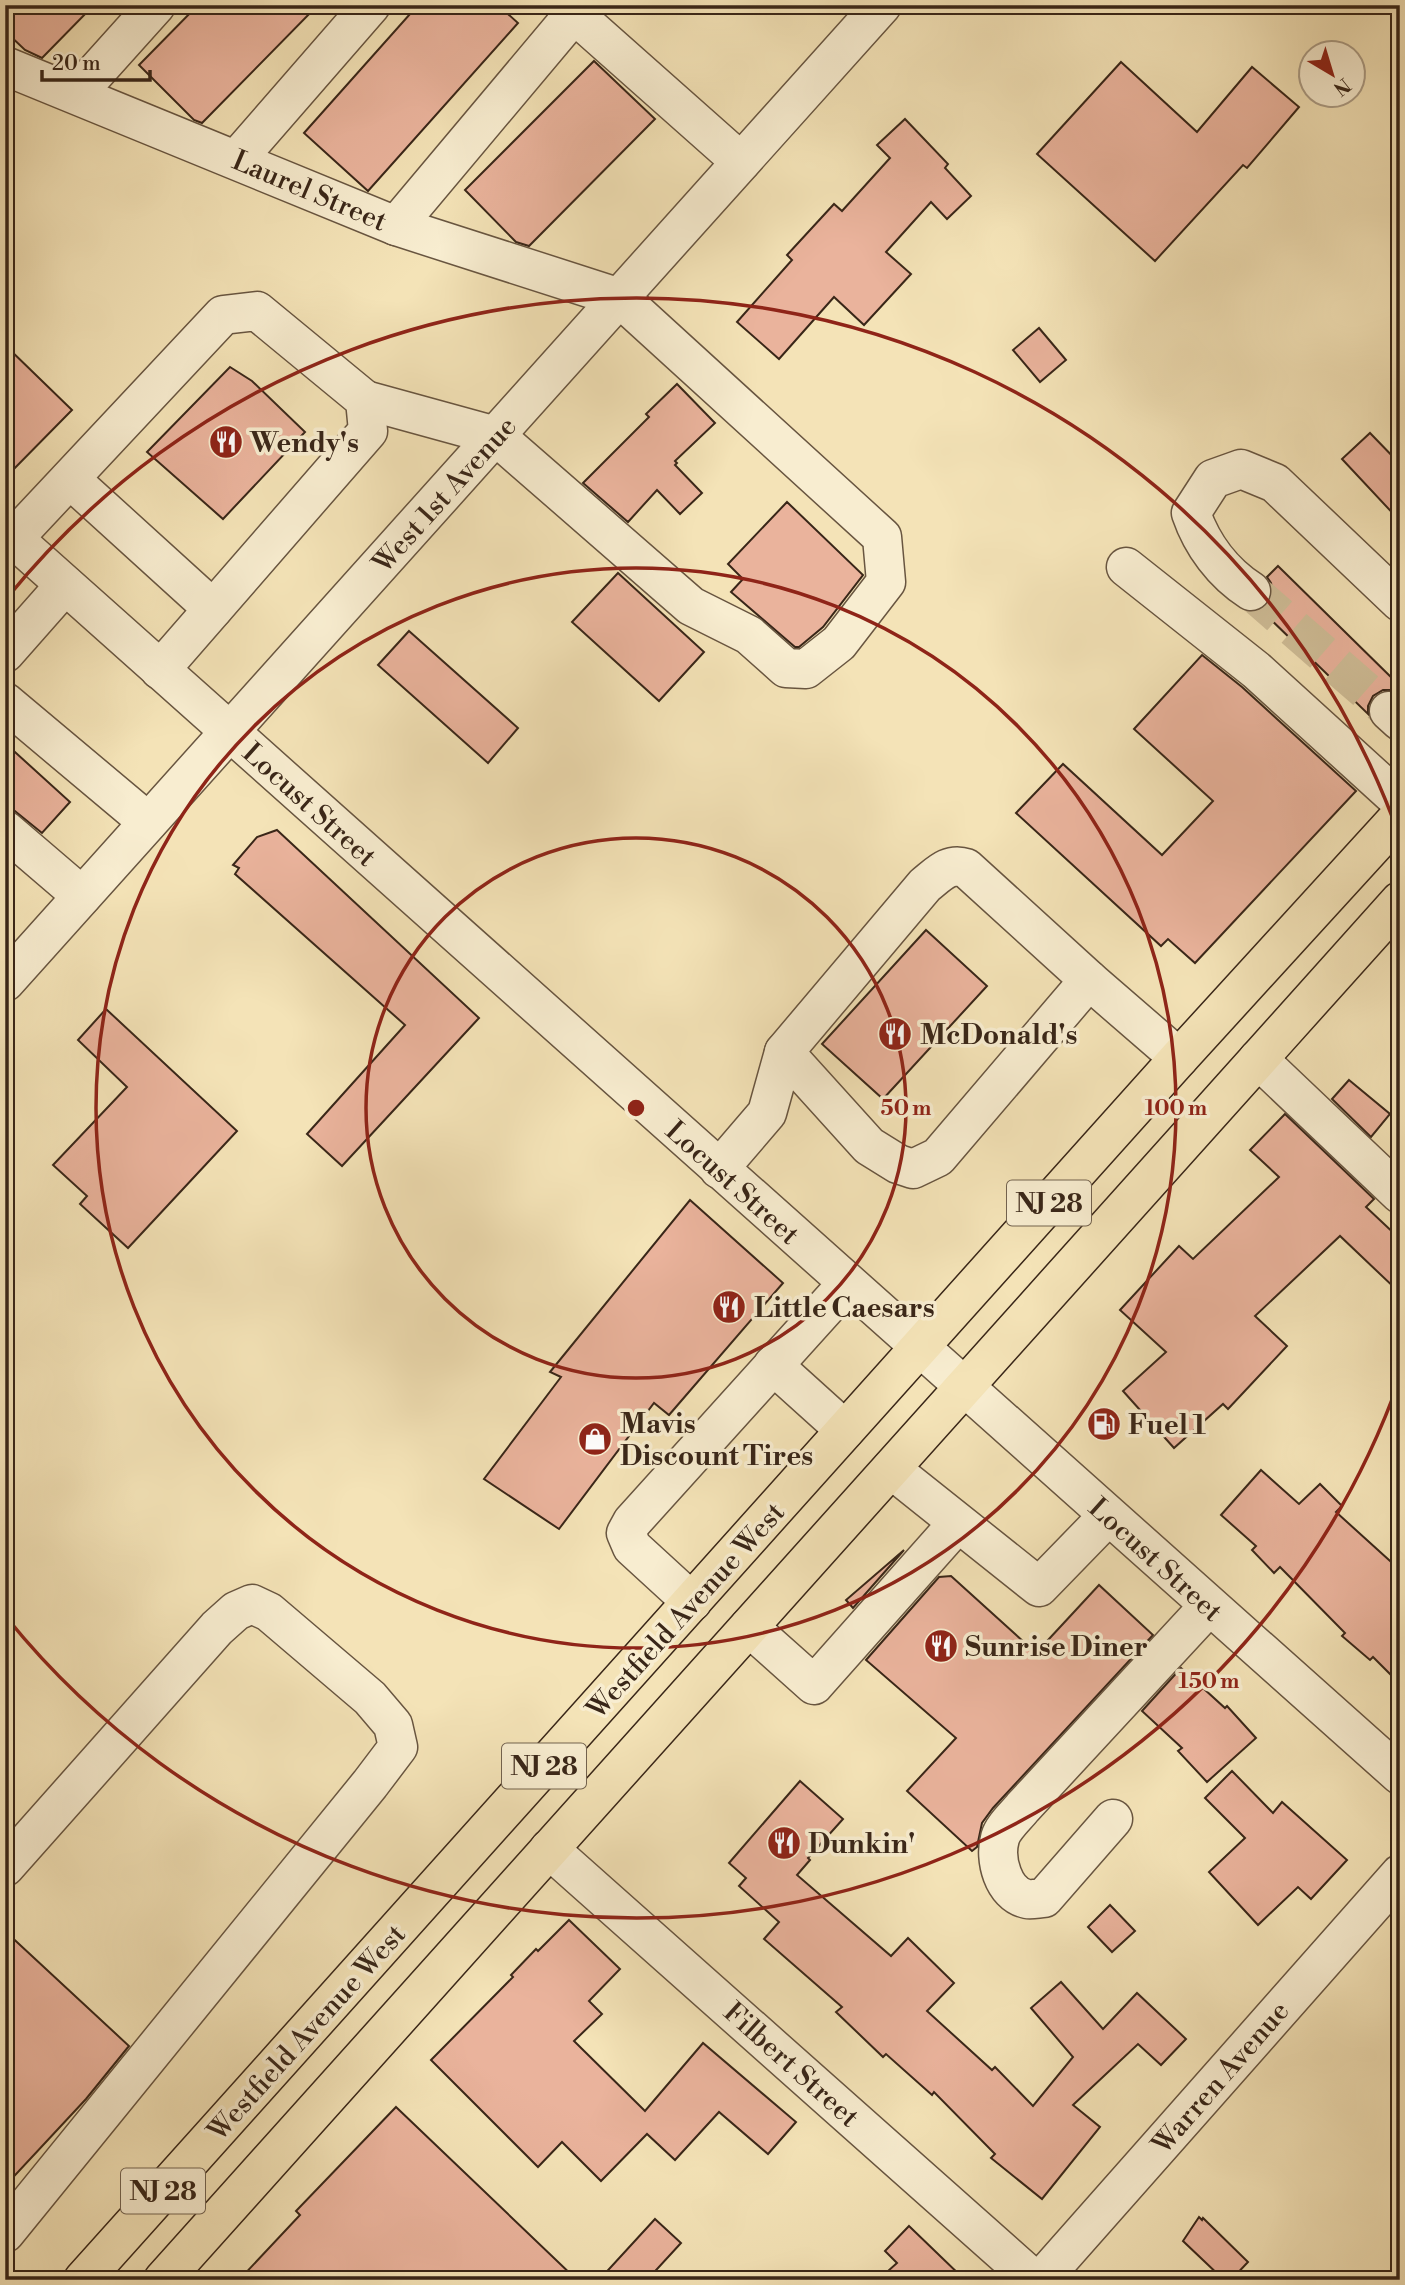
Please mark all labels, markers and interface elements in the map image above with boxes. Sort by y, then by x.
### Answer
scale bar [42,38,150,82]
north arrow [1296,38,1366,108]
text: 20 m [52,51,101,77]
text: N [1329,73,1355,101]
street label: Laurel Street [227,143,392,240]
street label: West 1st Avenue [365,410,525,581]
restaurant icon: Wendy's [207,423,245,461]
place label: Wendy's [249,426,359,461]
street label: Locust Street [235,736,383,875]
restaurant icon: McDonald's [876,1015,914,1053]
place label: McDonald's [920,1018,1077,1053]
centre of rings [624,1096,648,1120]
text: 50 m [881,1096,931,1122]
text: 100 m [1145,1096,1207,1122]
street label: Locust Street [658,1114,806,1253]
road number: NJ 28 [1007,1180,1091,1226]
restaurant icon: Little Caesars [710,1288,748,1326]
place label: Little Caesars [754,1291,935,1326]
fuel station icon: Fuel 1 [1085,1405,1123,1443]
place label: Mavis Discount Tires [620,1407,813,1474]
place label: Fuel 1 [1128,1408,1206,1443]
shop icon: Mavis Discount Tires [576,1420,614,1458]
street label: Locust Street [1081,1491,1229,1630]
street label: Westfield Avenue West [579,1495,793,1727]
restaurant icon: Sunrise Diner [922,1627,960,1665]
place label: Sunrise Diner [965,1630,1148,1665]
text: 150 m [1179,1669,1239,1695]
road number: NJ 28 [502,1744,586,1788]
restaurant icon: Dunkin' [765,1824,803,1862]
place label: Dunkin' [808,1827,915,1862]
street label: Westfield Avenue West [200,1917,414,2149]
street label: Warren Avenue [1145,1994,1297,2162]
street label: Filbert Street [716,1995,866,2135]
road number: NJ 28 [121,2168,205,2214]

